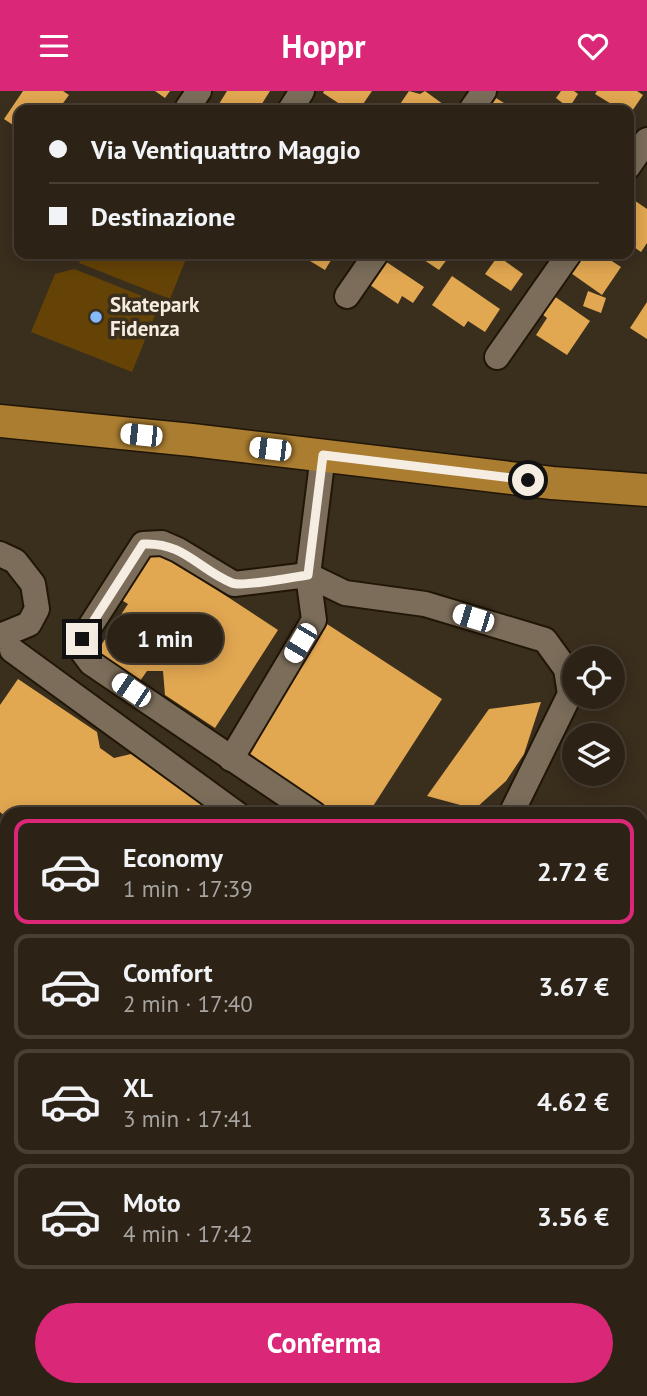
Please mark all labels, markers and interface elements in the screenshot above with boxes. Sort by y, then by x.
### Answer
text: Hoppr [282,25,365,67]
icon: menu [35,27,73,65]
icon: heart [574,27,612,65]
text: Via Ventiquattro Maggio [91,133,361,166]
text: Destinazione [91,200,235,233]
place label: Skatepark Fidenza [110,291,200,342]
marker: Skatepark Fidenza [88,309,104,325]
car [120,422,163,448]
car [248,436,293,462]
route start [512,464,544,496]
car [450,602,497,634]
callout: 1 min [106,615,222,663]
car [281,620,320,666]
route end [66,623,98,655]
text: 1 min [137,624,193,653]
map controls [562,646,625,786]
button: locate [562,646,625,709]
car [108,670,155,710]
button: layers [562,723,625,786]
icon: car [39,840,102,903]
text: Economy [123,841,223,874]
text: 2.72 € [537,855,609,888]
text: 1 min · 17:39 [123,874,253,903]
icon: car [39,955,102,1018]
text: Comfort [123,956,213,989]
text: 3.67 € [538,970,609,1003]
text: 2 min · 17:40 [123,989,253,1018]
icon: car [39,1070,102,1133]
text: XL [123,1071,153,1104]
text: 4.62 € [537,1085,609,1118]
text: 3 min · 17:41 [123,1104,253,1133]
icon: car [39,1185,102,1248]
text: Moto [123,1186,181,1219]
text: 3.56 € [537,1200,609,1233]
text: 4 min · 17:42 [123,1219,253,1248]
button: Conferma [35,1303,613,1383]

